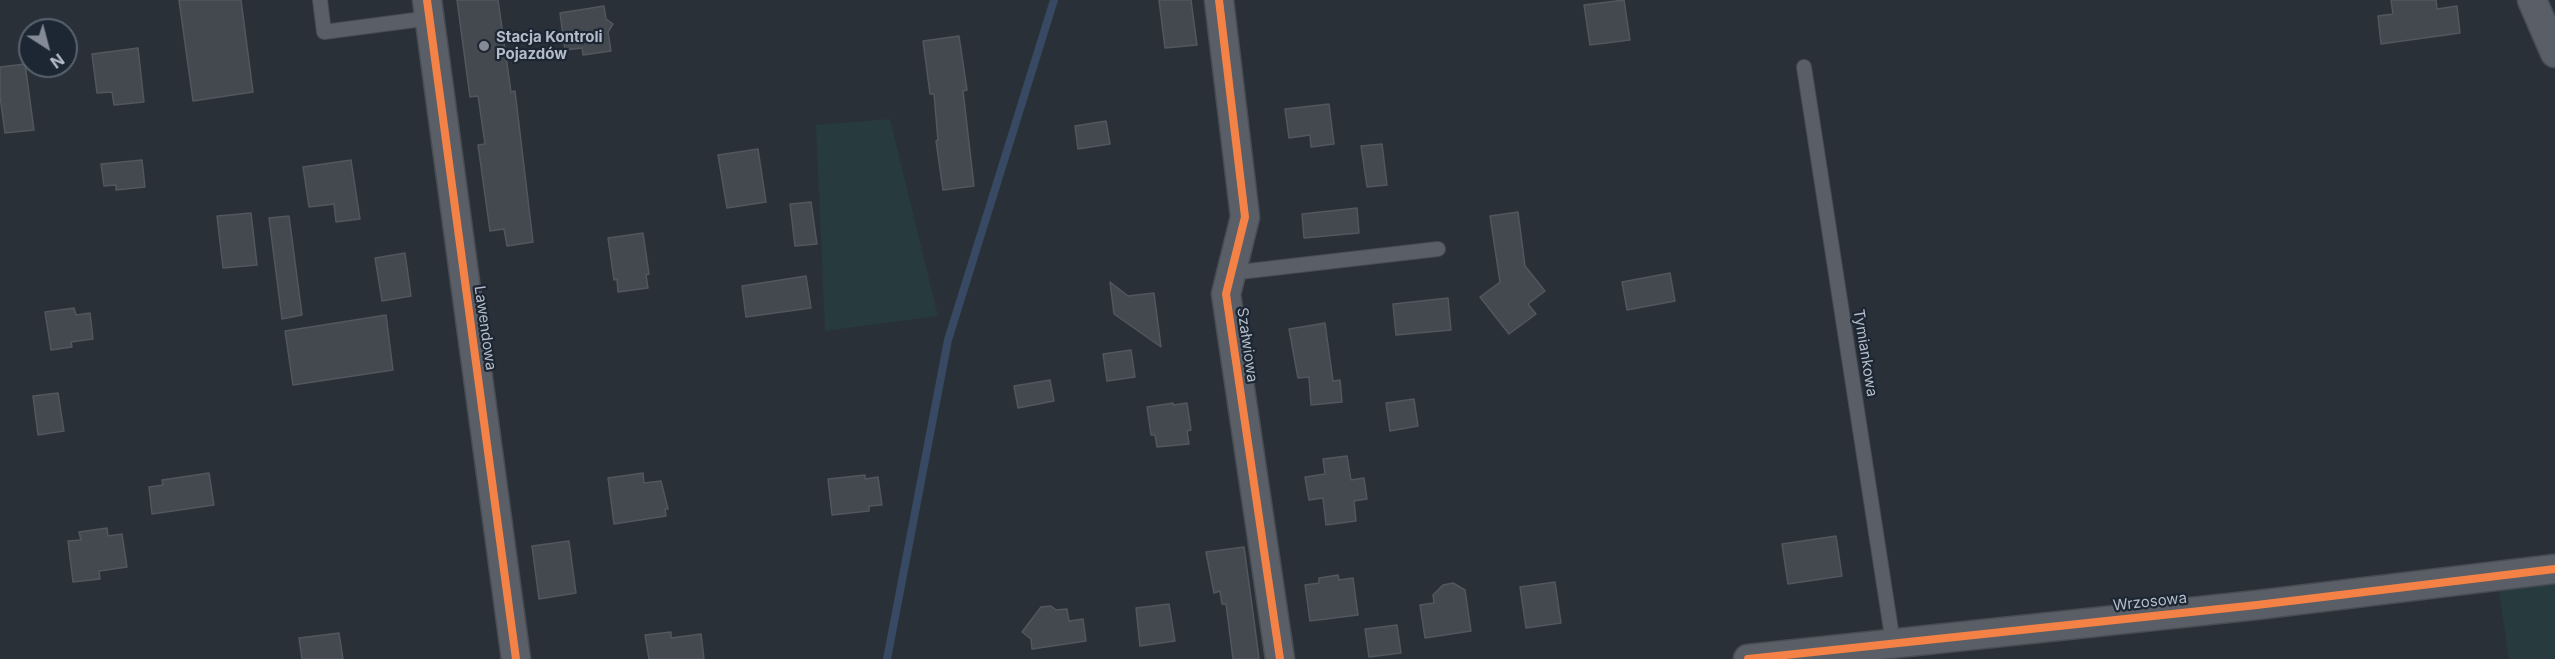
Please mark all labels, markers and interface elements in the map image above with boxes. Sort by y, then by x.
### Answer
north arrow [18,18,78,78]
place label: Stacja Kontroli Pojazdów [496,28,603,63]
marker: Stacja Kontroli Pojazdów [477,39,491,53]
text: N [47,49,68,73]
street label: Lawendowa [470,285,500,371]
street label: Szałwiowa [1233,306,1261,384]
street label: Tymiankowa [1849,308,1881,398]
street label: Wrzosowa [2112,589,2188,615]

